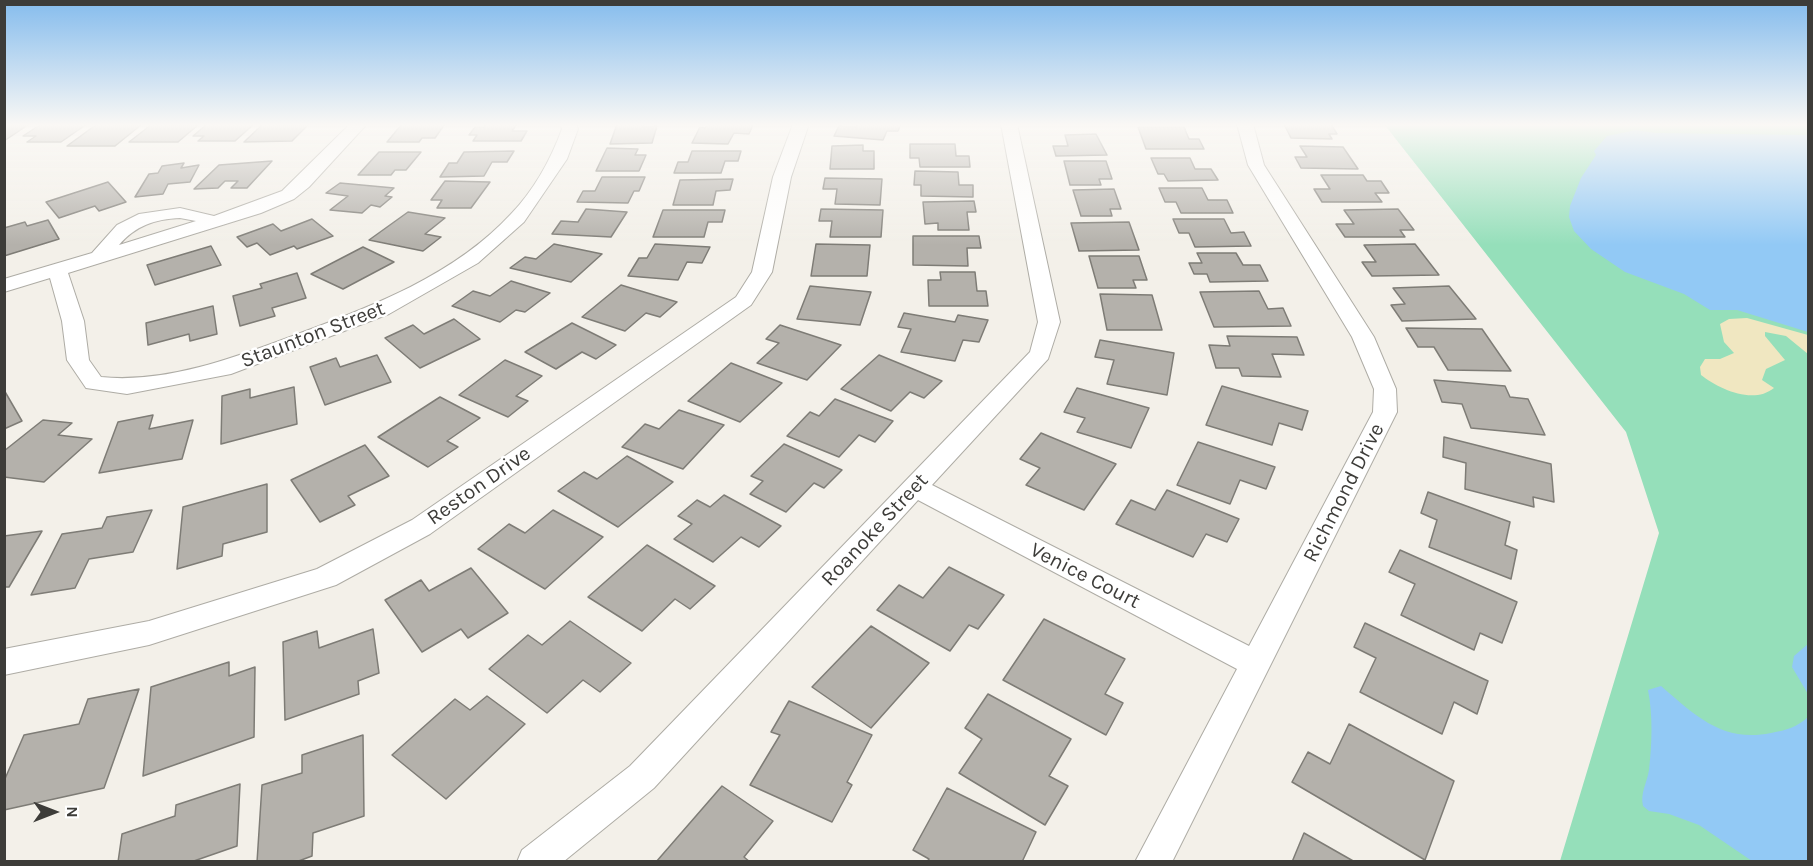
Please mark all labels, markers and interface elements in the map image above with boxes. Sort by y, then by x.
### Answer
street label: Staunton Street [237,296,389,374]
street label: Richmond Drive [1298,419,1390,567]
street label: Reston Drive [422,441,536,531]
street label: Roanoke Street [816,468,934,592]
street label: Venice Court [1026,538,1144,614]
north arrow [24,782,84,842]
text: N [63,806,82,818]

